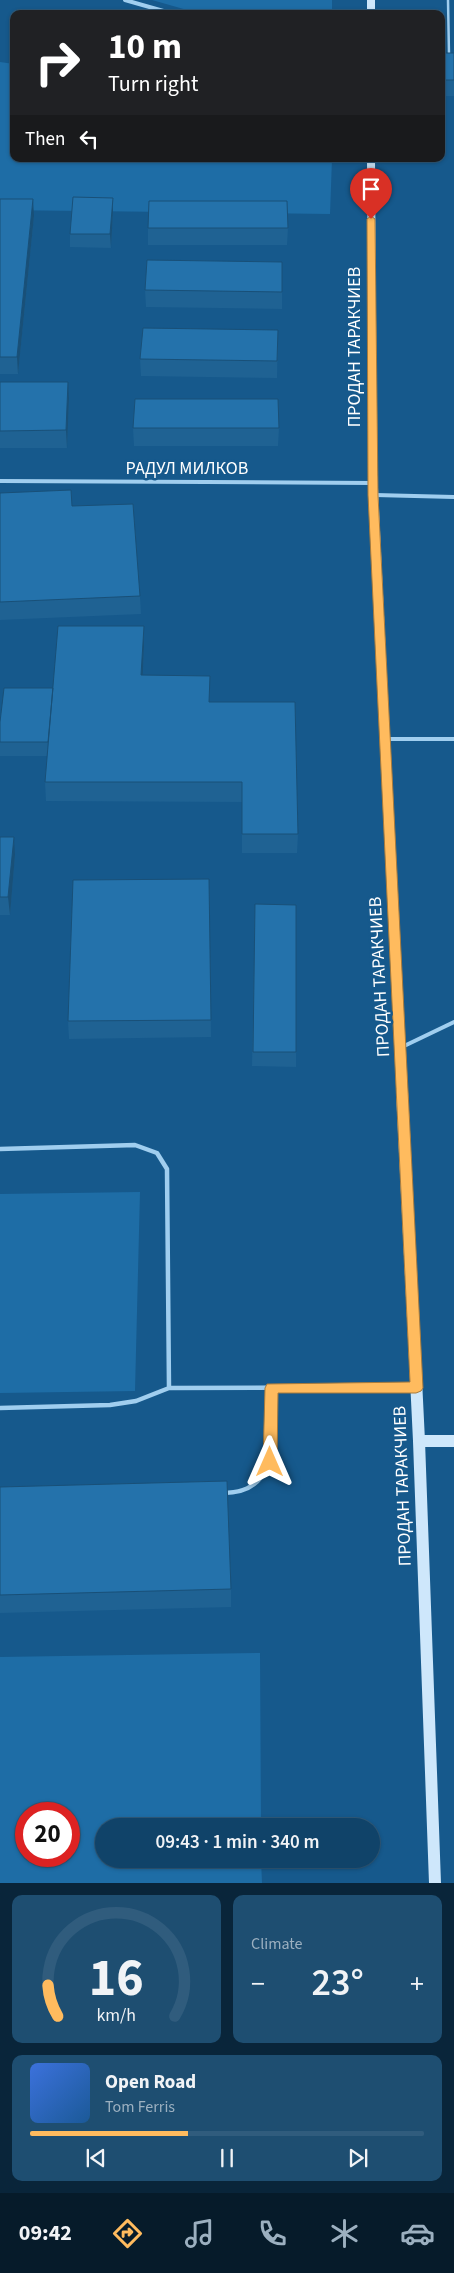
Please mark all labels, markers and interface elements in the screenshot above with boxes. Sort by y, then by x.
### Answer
text: 10 m [108,22,182,72]
icon: right [25,30,90,95]
text: Turn right [108,68,198,100]
icon: left [75,125,103,153]
text: Then [25,126,65,153]
pin [350,168,392,219]
icon: arrive [357,175,385,203]
street label: ПРОДАН ТАРАКЧИЕВ [342,267,367,427]
street label: РАДУЛ МИЛКОВ [126,456,248,481]
street label: ПРОДАН ТАРАКЧИЕВ [363,896,396,1058]
street label: ПРОДАН ТАРАКЧИЕВ [387,1405,418,1567]
position arrow [243,1435,295,1487]
speed limit sign: 20 [15,1802,80,1867]
text: 09:43 · 1 min · 340 m [155,1829,320,1856]
text: Climate [251,1933,302,1955]
text: 16 [89,1942,144,2016]
text: 23° [311,1956,364,2010]
text: − [251,1964,265,2004]
text: + [410,1964,424,2004]
text: km/h [97,2003,136,2028]
text: Open Road [105,2069,196,2096]
text: Tom Ferris [105,2096,175,2118]
icon: previous [82,2144,110,2172]
icon: pause [213,2144,241,2172]
icon: next [344,2144,372,2172]
icon: directions [110,2216,145,2251]
icon: music [182,2216,217,2251]
icon: phone [255,2216,290,2251]
icon: climate [327,2216,362,2251]
icon: car [400,2216,435,2251]
text: 09:42 [19,2217,72,2249]

